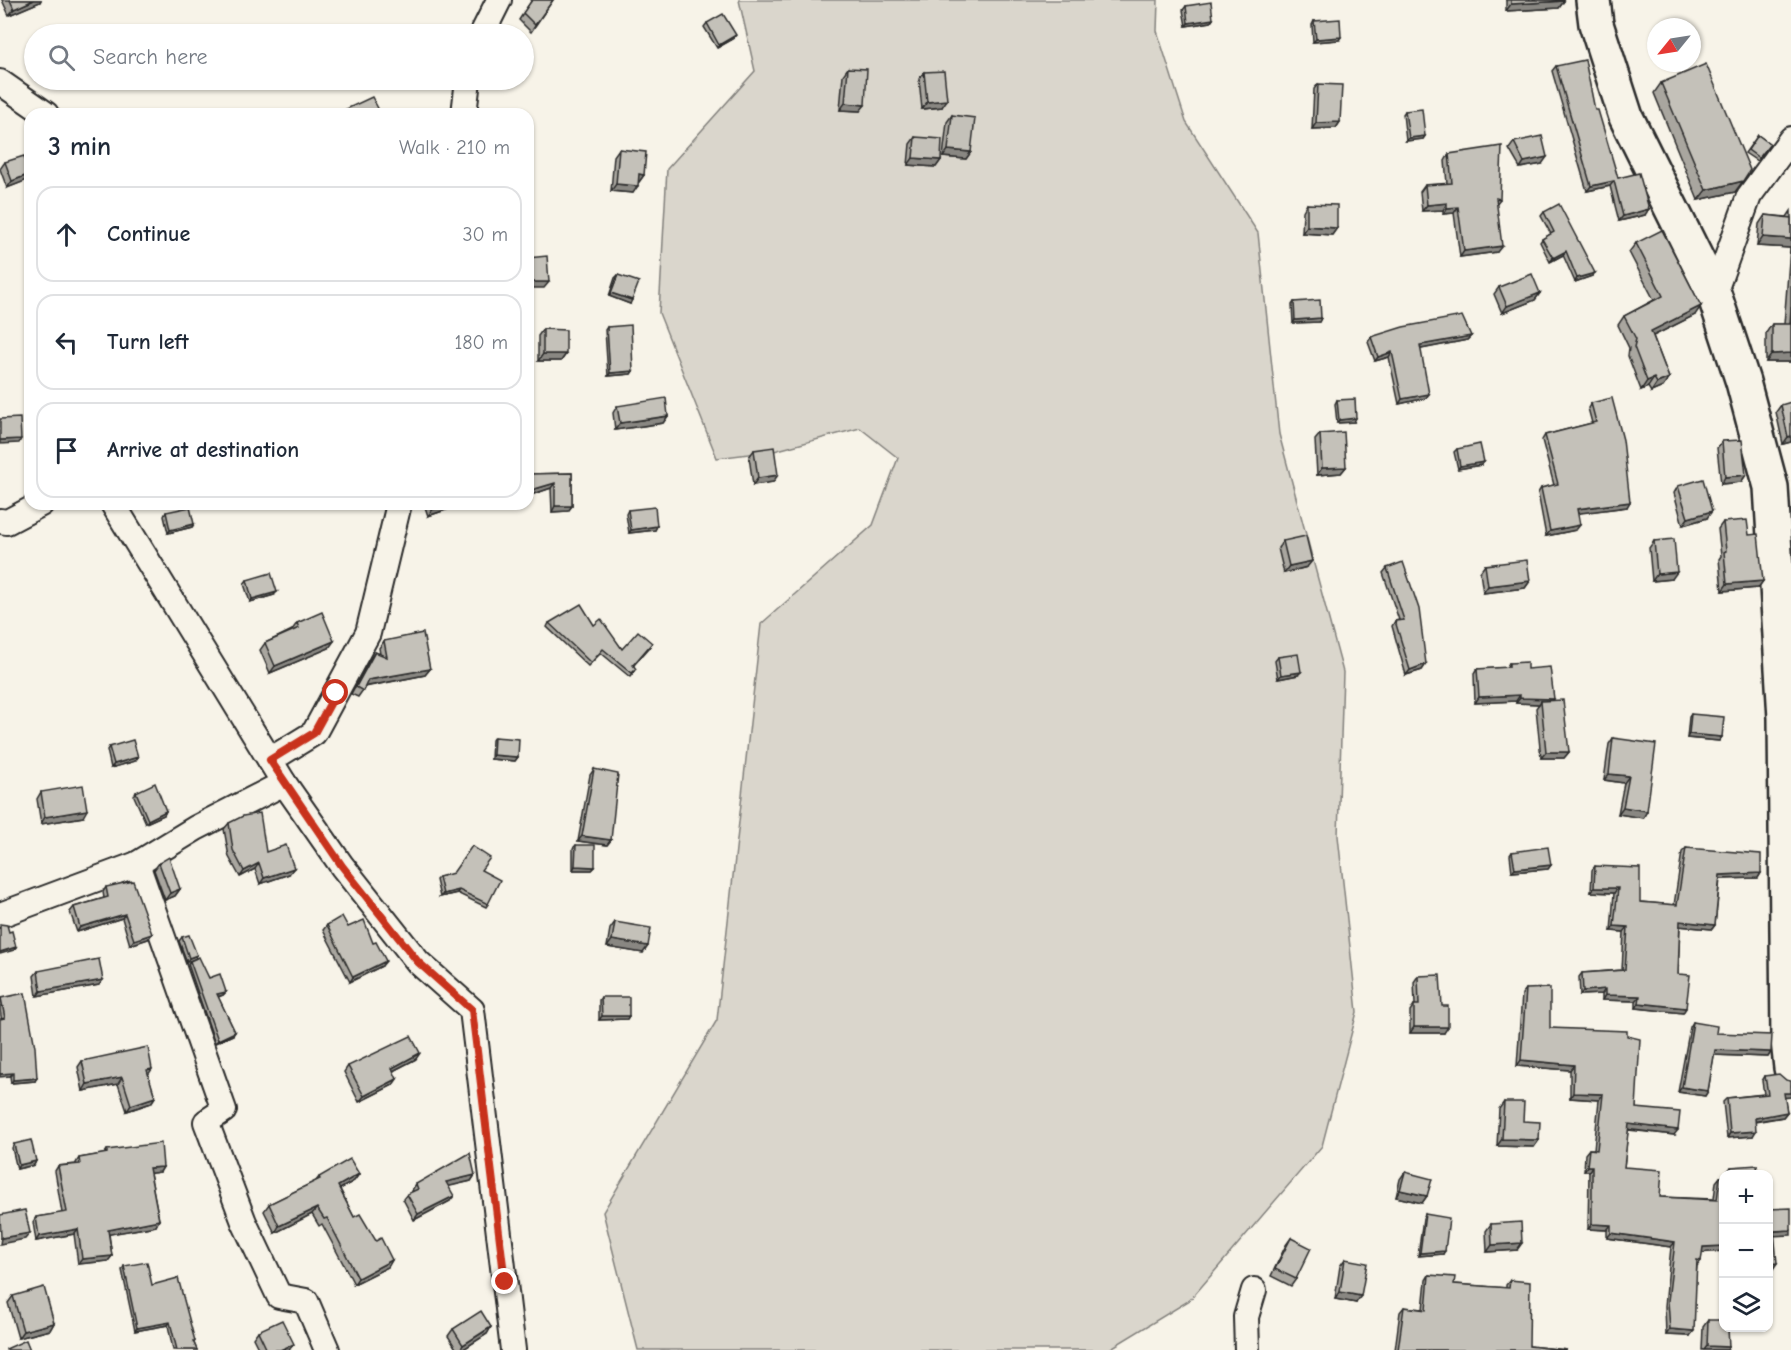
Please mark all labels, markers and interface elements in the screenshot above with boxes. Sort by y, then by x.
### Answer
north arrow [1647,18,1701,72]
search box [24,24,534,90]
icon: search [45,41,78,74]
text: Search here [93,44,208,70]
text: 3 min [48,132,111,162]
text: Walk · 210 m [399,136,510,159]
icon: ahead [50,218,83,251]
text: Continue [107,221,190,247]
text: 30 m [462,223,508,246]
icon: left [50,326,83,359]
text: Turn left [107,329,189,355]
text: 180 m [454,331,508,354]
icon: arrive [50,434,83,467]
text: Arrive at destination [107,437,299,463]
route start [322,679,348,705]
map controls [1719,1170,1773,1332]
button: + [1719,1170,1773,1224]
button: − [1719,1224,1773,1278]
route end [491,1268,517,1294]
button: layers [1719,1278,1773,1332]

